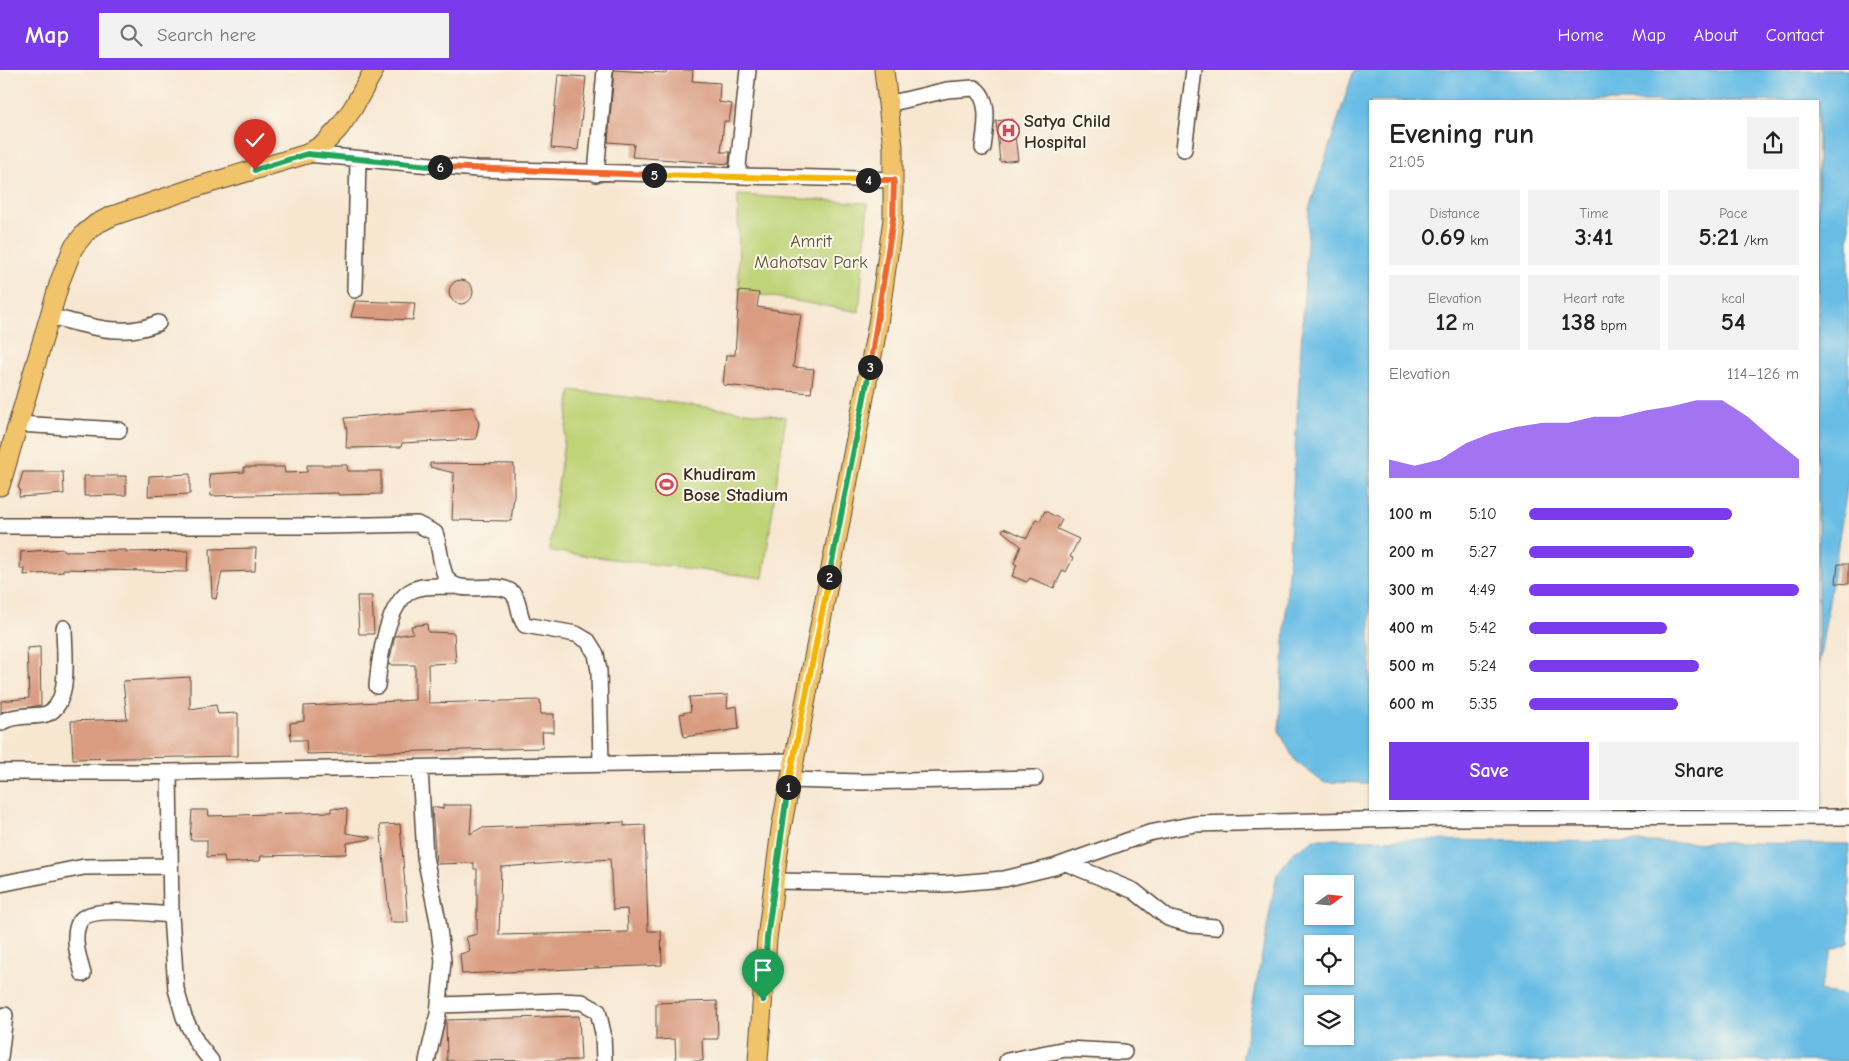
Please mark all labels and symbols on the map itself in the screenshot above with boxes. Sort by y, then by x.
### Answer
place label: Satya Child Hospital [1024,111,1111,153]
pin [234,119,276,170]
hospital icon: Satya Child Hospital [996,119,1020,143]
pin: 6 [428,154,452,180]
pin: 5 [642,162,666,188]
pin: 4 [856,168,880,192]
park label: Amrit Mahotsav Park [754,231,868,273]
pin: 3 [858,354,882,380]
place label: Khudiram Bose Stadium [683,464,788,506]
sports icon: Khudiram Bose Stadium [655,472,679,496]
pin: 2 [816,564,842,590]
pin: 1 [776,774,800,800]
north arrow [1304,875,1354,925]
pin [742,949,784,1000]

